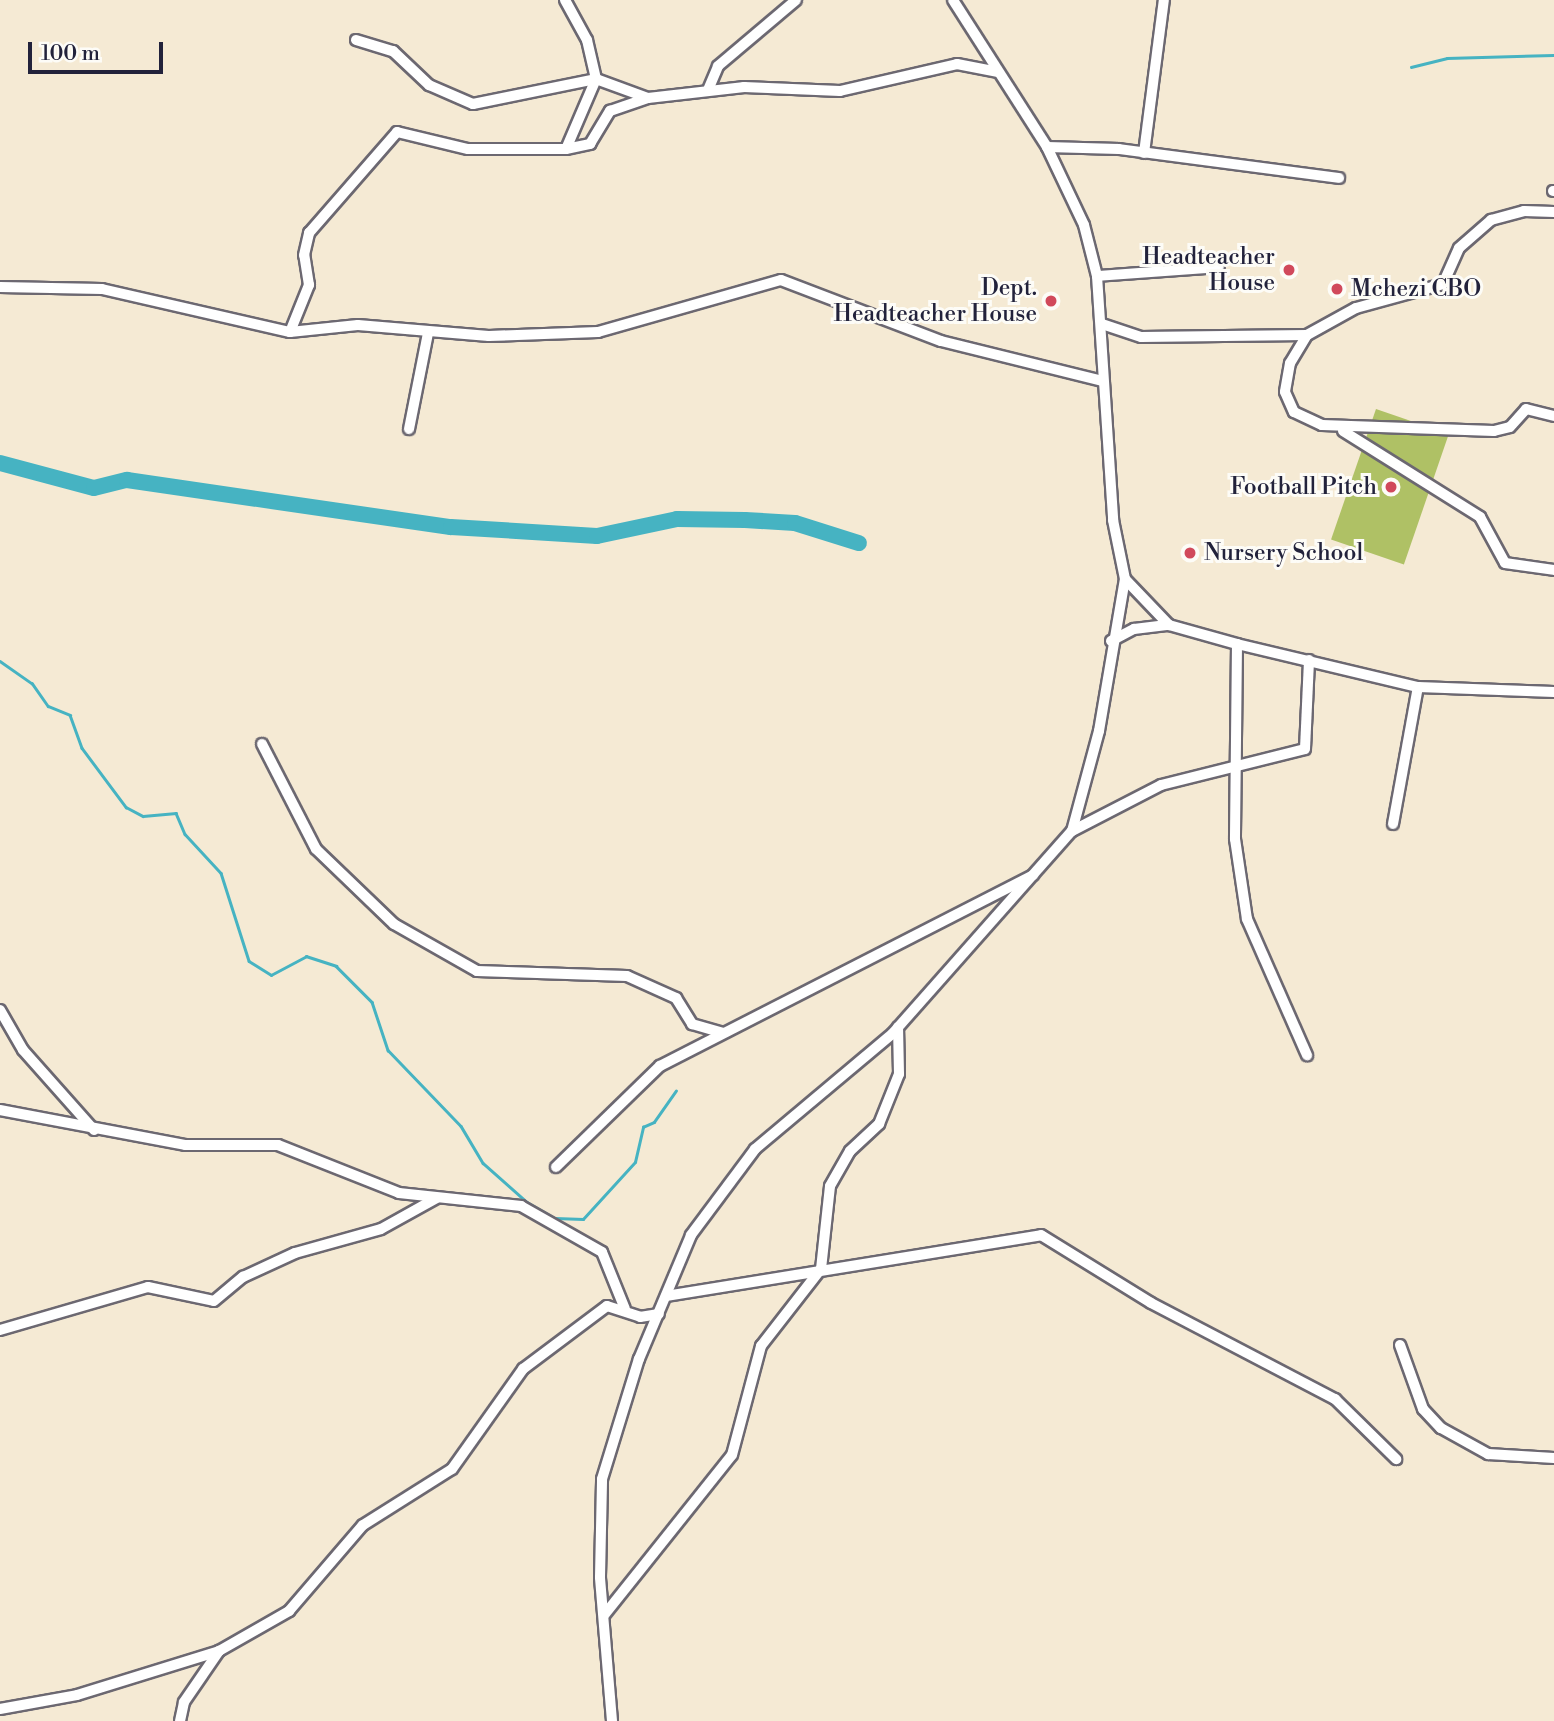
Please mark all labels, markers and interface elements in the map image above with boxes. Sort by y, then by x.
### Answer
scale bar [32,28,166,72]
text: 100 m [41,41,100,67]
place label: Headteacher House [1142,243,1275,297]
marker: Headteacher House [1281,262,1297,278]
place label: Dept. Headteacher House [833,274,1037,328]
place label: Mchezi CBO [1351,275,1481,303]
marker: Mchezi CBO [1329,281,1345,297]
marker: Dept. Headteacher House [1043,293,1059,309]
place label: Football Pitch [1230,473,1377,501]
marker: Football Pitch [1383,479,1399,495]
place label: Nursery School [1204,539,1363,567]
marker: Nursery School [1182,545,1198,561]

